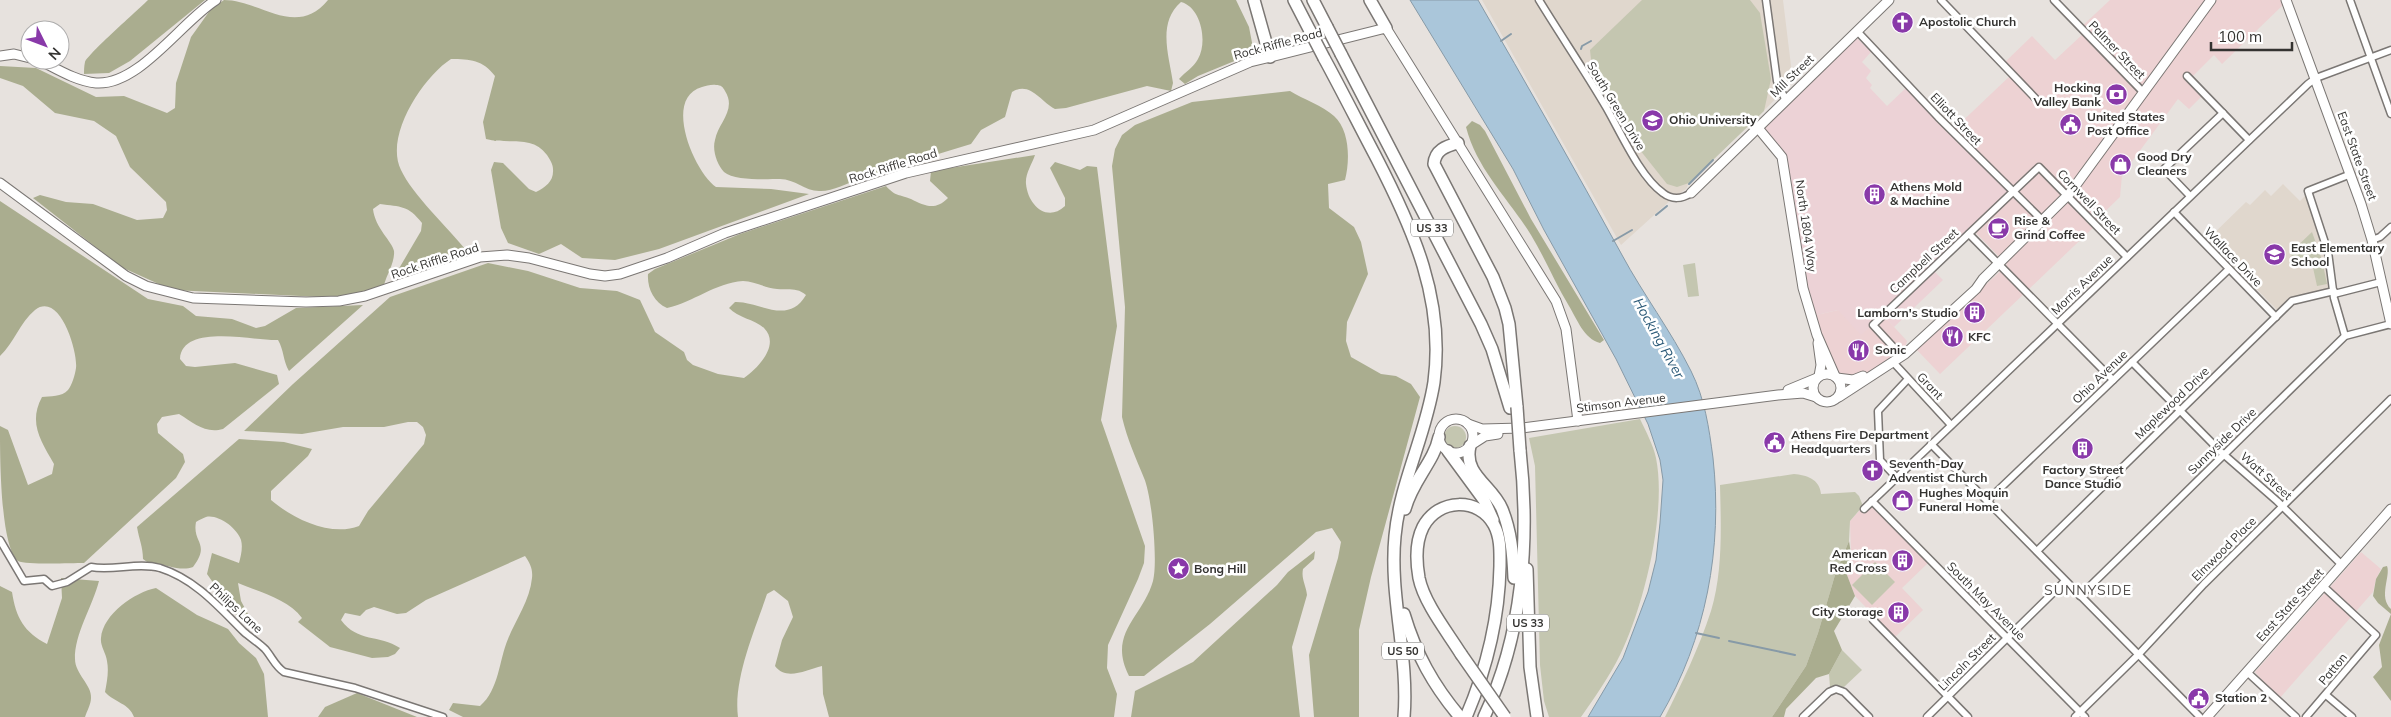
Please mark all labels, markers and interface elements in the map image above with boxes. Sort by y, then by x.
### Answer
church icon: Apostolic Church [1891,10,1915,34]
place label: Apostolic Church [1919,14,2016,29]
street label: Palmer Street [2086,17,2149,82]
north arrow [20,20,70,70]
scale bar [2211,20,2292,52]
street label: Rock Riffle Road [1232,24,1324,63]
text: 100 m [2218,27,2262,46]
text: N [44,44,65,64]
street label: Mill Street [1767,51,1817,100]
street label: South Green Drive [1584,59,1649,153]
place label: Hocking Valley Bank [2032,80,2101,109]
bank icon: Hocking Valley Bank [2105,83,2129,107]
street label: Elliott Street [1928,89,1985,148]
school or university icon: Ohio University [1641,108,1665,132]
place label: United States Post Office [2087,109,2165,138]
street label: East State Street [2334,109,2380,202]
place label: Ohio University [1669,112,1757,127]
public building icon: United States Post Office [2059,112,2083,136]
street label: Rock Riffle Road [847,145,939,186]
place label: Good Dry Cleaners [2137,149,2192,178]
shop icon: Good Dry Cleaners [2109,152,2133,176]
street label: Cornwell Street [2054,166,2124,237]
street label: North 1804 Way [1793,179,1820,274]
place label: Athens Mold & Machine [1890,179,1962,208]
building icon: Athens Mold & Machine [1862,182,1886,206]
place label: Rise & Grind Coffee [2014,213,2086,242]
cafe icon: Rise & Grind Coffee [1986,216,2010,240]
road number: US 33 [1411,220,1453,237]
street label: Wallace Drive [2201,224,2266,290]
street label: Campbell Street [1886,225,1961,296]
street label: Rock Riffle Road [389,239,481,282]
place label: East Elementary School [2291,240,2385,269]
school or university icon: East Elementary School [2263,243,2287,267]
street label: Morris Avenue [2048,252,2115,318]
water label: Hocking River [1629,294,1689,382]
building icon: Lamborn's Studio [1962,301,1986,325]
place label: Lamborn's Studio [1857,305,1958,320]
restaurant icon: KFC [1940,325,1964,349]
place label: KFC [1968,329,1991,344]
restaurant icon: Sonic [1847,338,1871,362]
place label: Sonic [1875,342,1906,357]
street label: Ohio Avenue [2069,347,2130,407]
street label: Maplewood Drive [2131,363,2212,442]
street label: Grant [1914,369,1947,402]
street label: Stimson Avenue [1575,390,1666,415]
street label: Sunnyside Drive [2184,404,2259,477]
place label: Athens Fire Department Headquarters [1791,427,1929,456]
public building icon: Athens Fire Department Headquarters [1763,430,1787,454]
building icon: Factory Street Dance Studio [2071,437,2095,461]
street label: Watt Street [2237,449,2295,503]
place label: Seventh-Day Adventist Church [1889,456,1988,485]
church icon: Seventh-Day Adventist Church [1861,459,1885,483]
place label: Factory Street Dance Studio [2042,462,2124,491]
place label: Hughes Moquin Funeral Home [1919,485,2009,514]
shop icon: Hughes Moquin Funeral Home [1891,488,1915,512]
street label: Elmwood Place [2188,513,2259,584]
place label: American Red Cross [1829,546,1887,575]
building icon: American Red Cross [1891,549,1915,573]
place icon: Bong Hill [1166,557,1190,581]
street label: South May Avenue [1944,558,2029,643]
place label: Bong Hill [1194,561,1246,576]
street label: East State Street [2253,565,2326,644]
street label: Philips Lane [207,579,266,636]
district label: SUNNYSIDE [2044,581,2132,599]
building icon: City Storage [1887,600,1911,624]
place label: City Storage [1812,604,1883,619]
road number: US 33 [1507,614,1549,632]
street label: Lincoln Street [1935,630,1999,694]
road number: US 50 [1382,642,1424,659]
street label: Patton [2315,650,2350,688]
public building icon: Station 2 [2187,686,2211,710]
place label: Station 2 [2215,690,2267,705]

